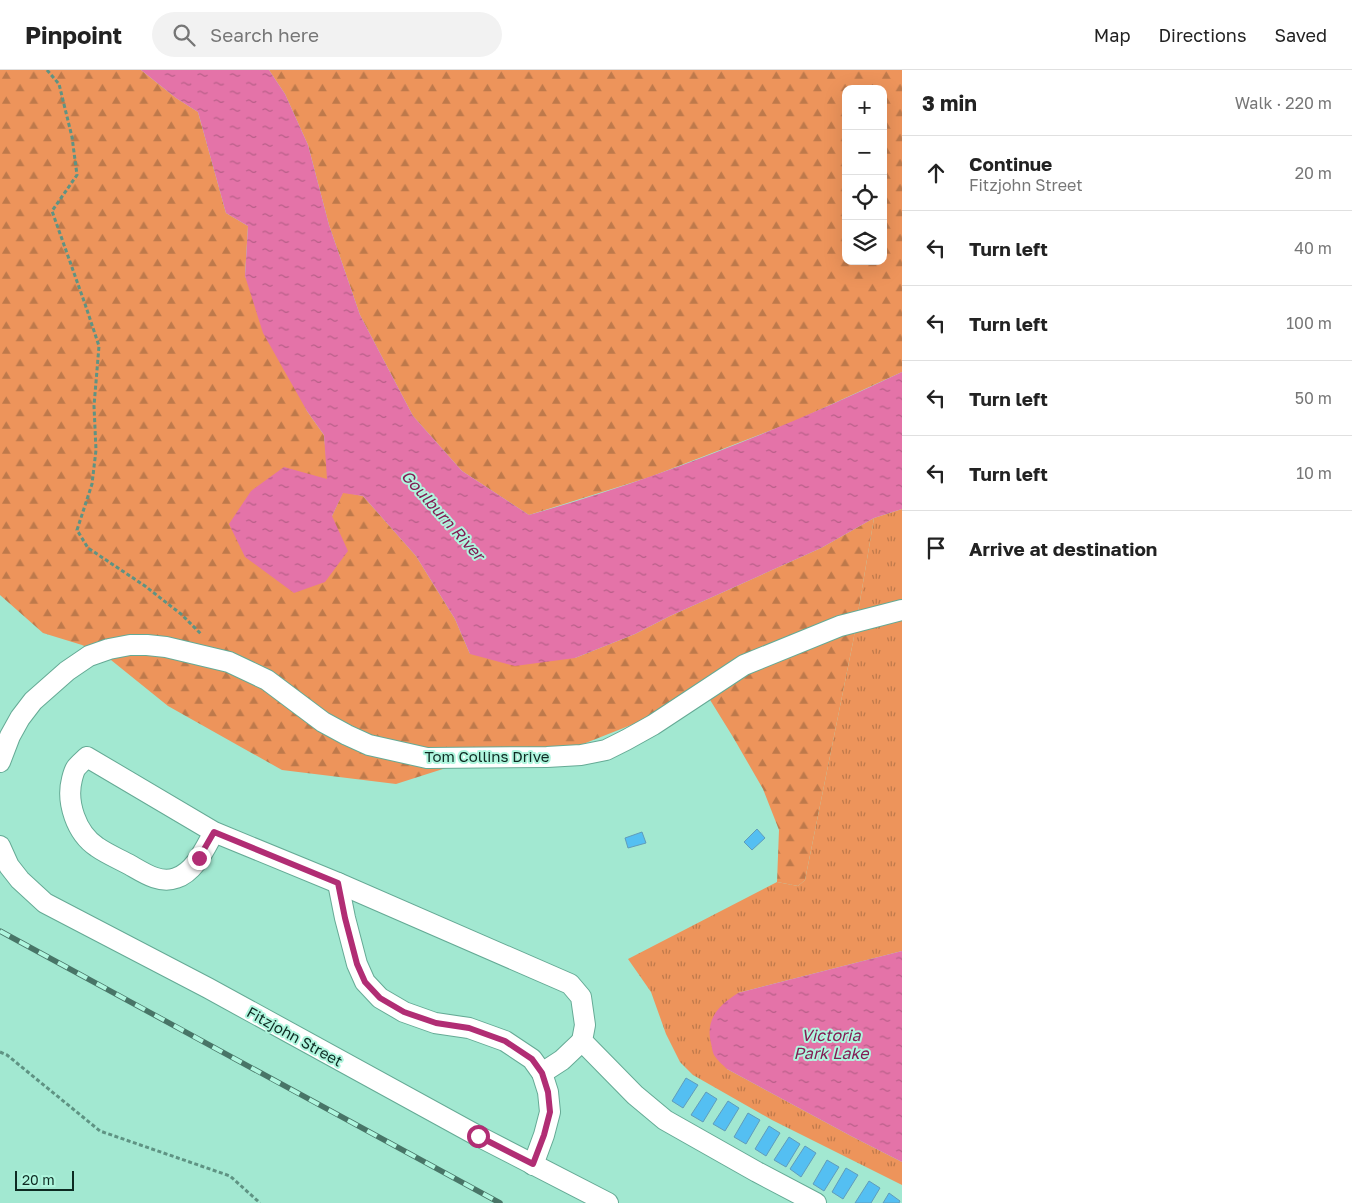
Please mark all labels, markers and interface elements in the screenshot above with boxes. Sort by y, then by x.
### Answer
search box [152,12,502,57]
text: Pinpoint [25,20,122,49]
icon: search [170,21,198,49]
text: Search here [210,23,319,46]
text: Map [1094,24,1130,46]
text: Directions [1158,24,1246,46]
text: Saved [1274,24,1327,46]
map controls [842,85,887,265]
button: + [842,85,887,130]
text: 3 min [922,90,977,116]
text: Walk · 220 m [1235,93,1332,113]
button: − [842,130,887,175]
text: Continue [969,152,1052,175]
icon: ahead [922,159,950,187]
text: 20 m [1295,163,1332,183]
button: locate [842,175,887,220]
text: Fitzjohn Street [969,175,1083,195]
button: layers [842,220,887,265]
icon: left [922,234,950,262]
text: Turn left [969,237,1048,260]
text: 40 m [1294,238,1332,258]
icon: left [922,309,950,337]
text: Turn left [969,312,1048,335]
text: 100 m [1286,313,1332,333]
icon: left [922,384,950,412]
text: Turn left [969,387,1048,410]
text: 50 m [1295,388,1332,408]
icon: left [922,459,950,487]
text: Turn left [969,462,1048,485]
text: 10 m [1296,463,1332,483]
water label: Goulburn River [397,466,491,566]
icon: arrive [922,534,950,562]
text: Arrive at destination [969,537,1157,560]
street label: Tom Collins Drive [425,747,550,765]
route end [188,847,211,870]
street label: Fitzjohn Street [244,1002,346,1070]
water label: Victoria Park Lake [794,1025,870,1063]
route start [467,1125,490,1148]
scale bar [15,1168,74,1191]
text: 20 m [22,1171,55,1188]

